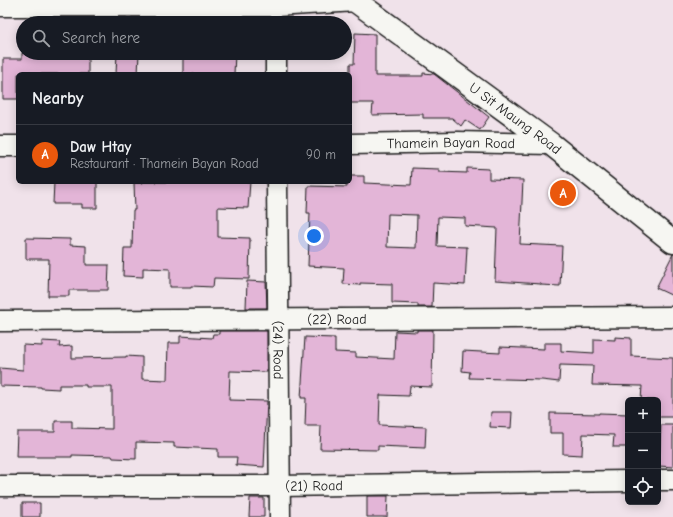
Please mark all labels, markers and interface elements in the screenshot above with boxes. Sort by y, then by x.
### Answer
search box [16,16,352,60]
icon: search [30,27,52,49]
text: Search here [62,29,140,47]
street label: U Sit Maung Road [466,79,565,158]
text: Nearby [32,89,83,108]
street label: Thamein Bayan Road [387,134,515,152]
text: Daw Htay [70,138,131,156]
text: A [41,147,49,162]
text: 90 m [306,147,336,162]
text: Restaurant · Thamein Bayan Road [70,156,259,171]
pin: A [550,178,576,208]
your location [304,226,324,246]
street label: (22) Road [307,311,367,328]
street label: (24) Road [269,321,287,379]
map controls [625,397,661,505]
button: + [625,397,661,433]
button: − [625,433,661,469]
button: locate [625,469,661,505]
street label: (21) Road [285,477,343,495]

